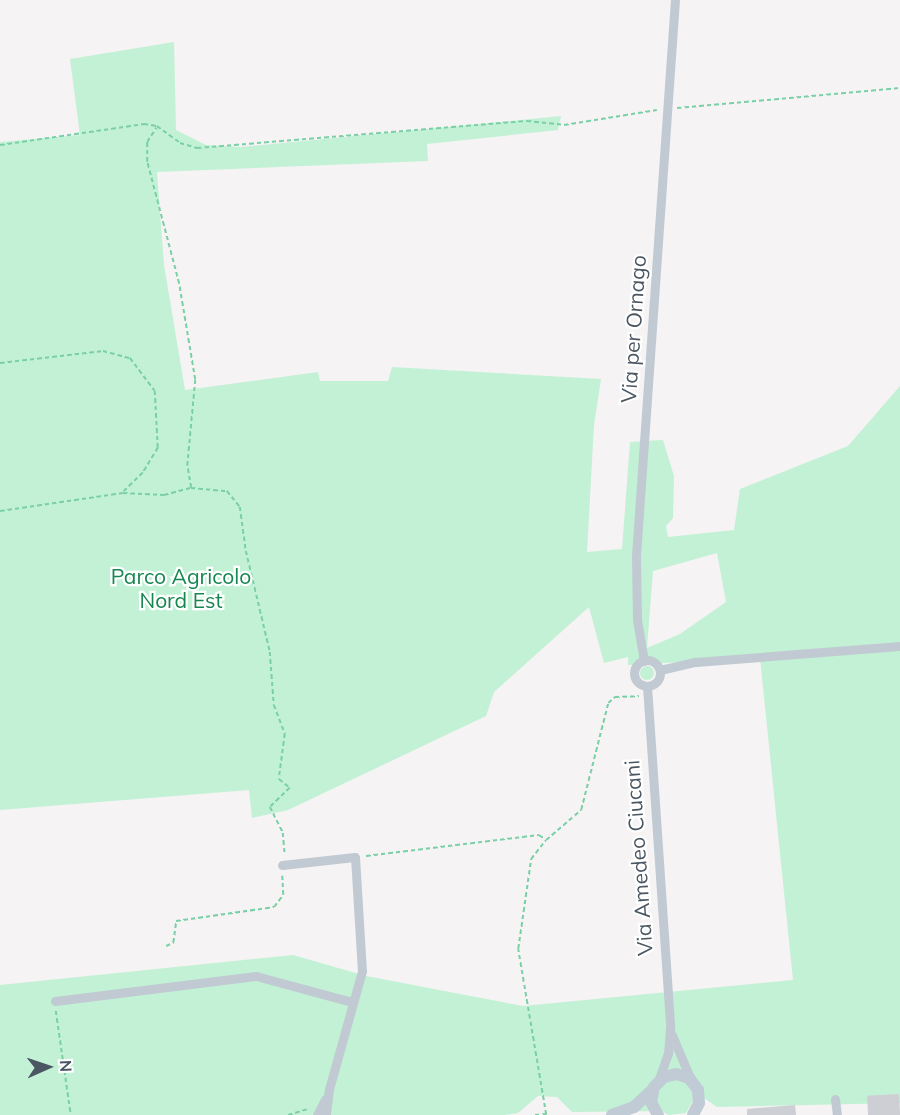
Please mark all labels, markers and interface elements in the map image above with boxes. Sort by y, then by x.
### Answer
street label: Via per Ornago [615,254,651,404]
park label: Parco Agricolo Nord Est [111,563,251,613]
street label: Via Amedeo Ciucani [619,759,657,957]
north arrow [18,1037,78,1097]
text: N [56,1059,76,1073]

